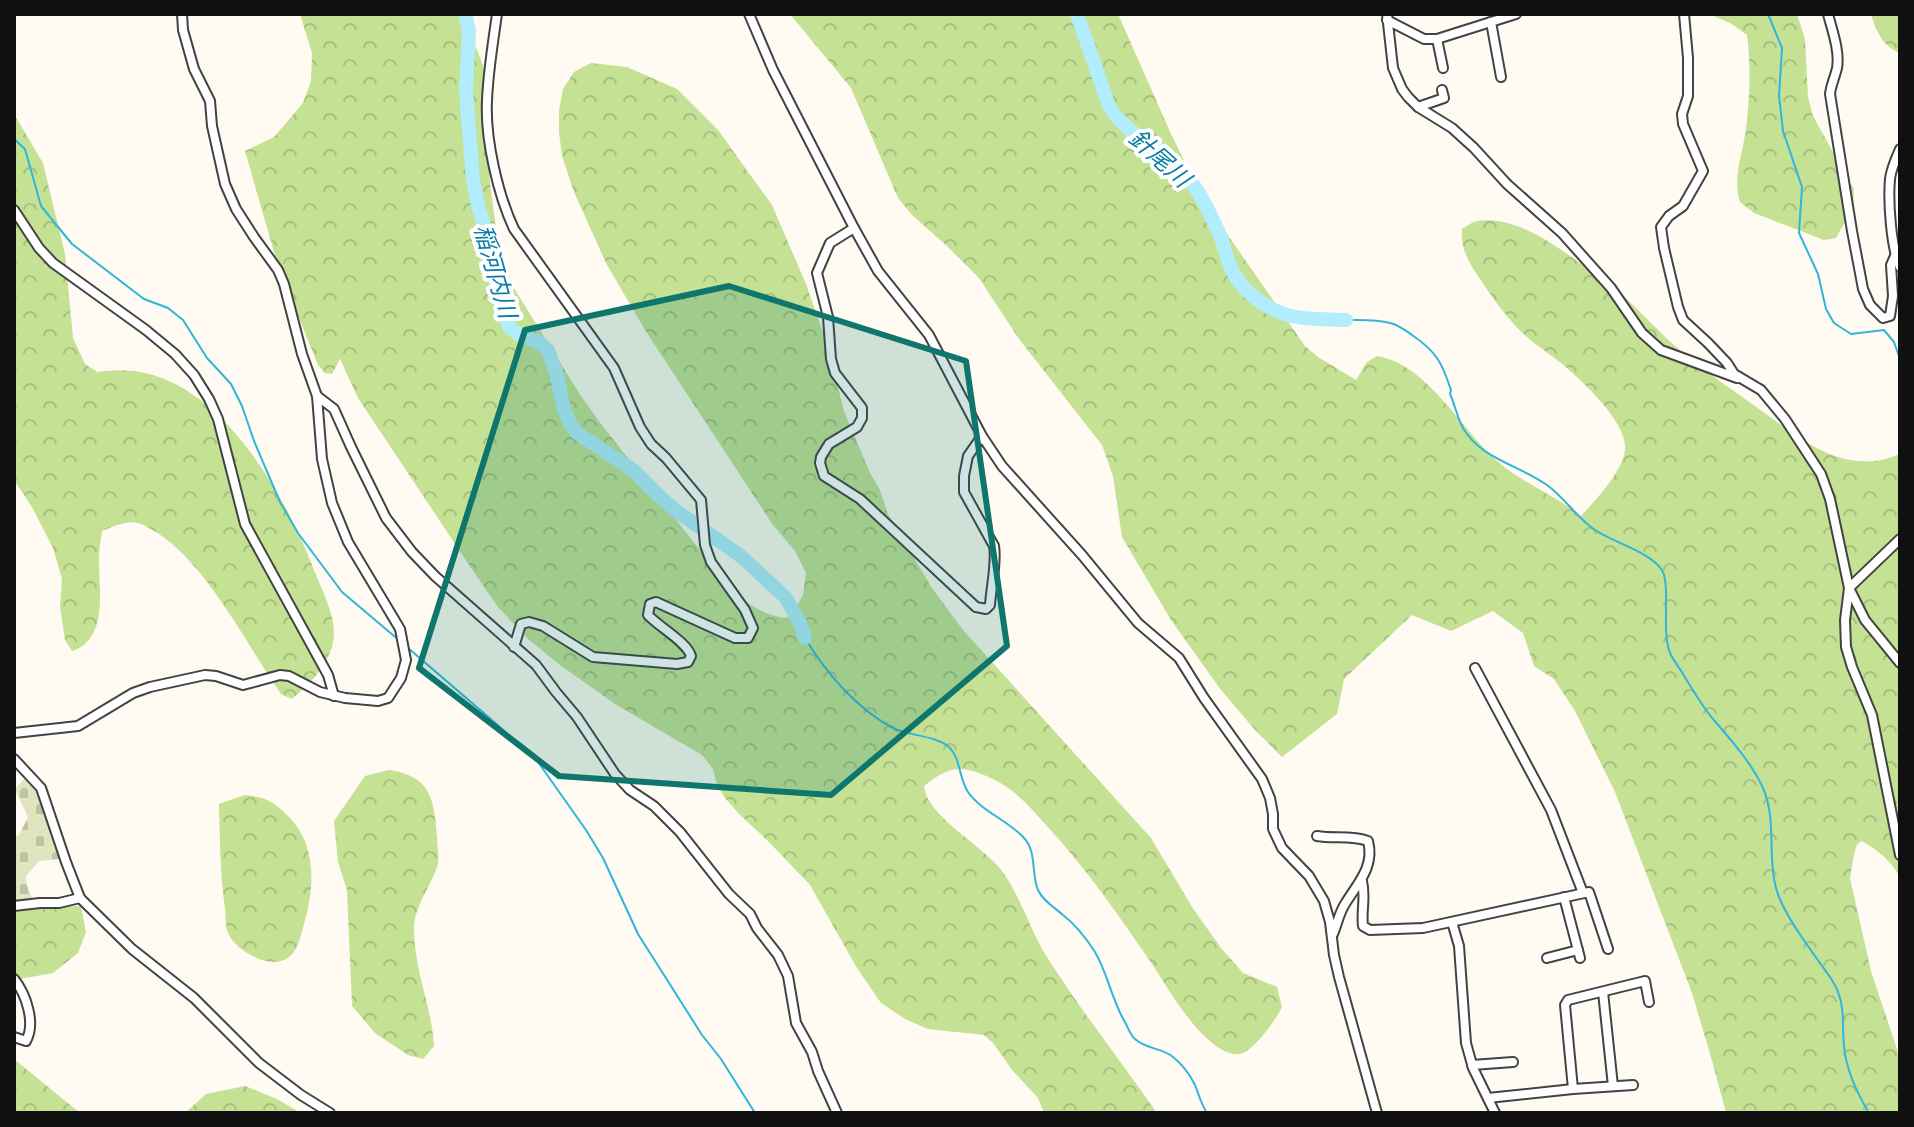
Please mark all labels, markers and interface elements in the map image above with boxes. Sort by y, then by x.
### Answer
water label: 針尾川 [1124,121,1201,195]
water label: 稲河内川 [468,220,526,324]

